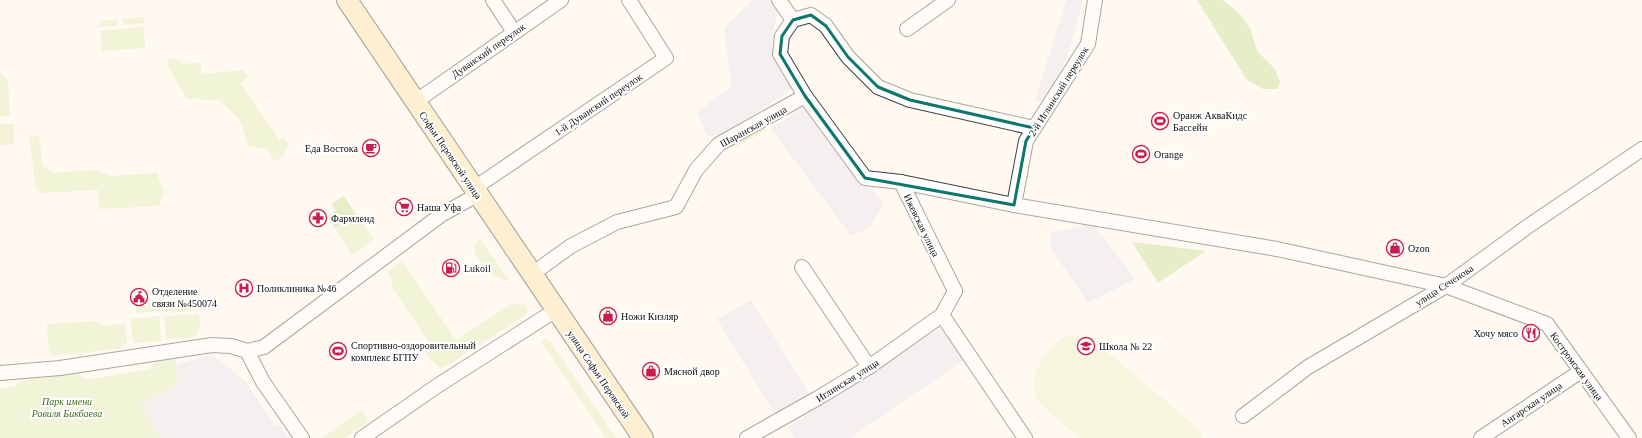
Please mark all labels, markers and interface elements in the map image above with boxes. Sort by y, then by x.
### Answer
street label: Дуванский переулок [449,21,527,80]
street label: 2-й Иглинский переулок [1026,44,1091,138]
street label: 1-й Дуванский переулок [552,71,644,138]
street label: Шаранская улица [718,103,789,149]
street label: Софьи Перовской улица [417,109,484,202]
place label: Оранж АкваКидс Бассейн [1173,110,1248,133]
sports icon: Оранж АкваКидс Бассейн [1150,111,1170,131]
cafe icon: Еда Востока [361,138,381,158]
place label: Еда Востока [305,143,359,154]
sports icon: Orange [1131,144,1151,164]
place label: Orange [1154,149,1184,160]
street label: Ижевская улица [902,192,942,259]
supermarket icon: Наша Уфа [394,197,414,217]
place label: Наша Уфа [417,202,462,213]
pharmacy icon: Фармленд [308,208,328,228]
place label: Фармленд [331,213,374,224]
shop icon: Ozon [1385,238,1405,258]
place label: Ozon [1408,243,1430,254]
fuel station icon: Lukoil [441,258,461,278]
street label: улица Сеченова [1413,262,1476,308]
place label: Lukoil [464,263,491,274]
hospital icon: Поликлиника №46 [234,278,254,298]
place label: Поликлиника №46 [257,283,337,294]
place label: Отделение связи №450074 [152,286,217,309]
public building icon: Отделение связи №450074 [129,287,149,307]
shop icon: Ножи Кизляр [598,306,618,326]
place label: Ножи Кизляр [621,311,678,322]
restaurant icon: Хочу мясо [1521,323,1541,343]
street label: улица Софьи Перовской [565,328,632,421]
place label: Хочу мясо [1474,328,1518,339]
street label: Костромская улица [1548,330,1605,403]
school or university icon: Школа № 22 [1076,336,1096,356]
place label: Спортивно-оздоровительный комплекс БГПУ [351,340,476,363]
sports icon: Спортивно-оздоровительный комплекс БГПУ [328,341,348,361]
place label: Школа № 22 [1099,341,1152,352]
street label: Иглинская улица [814,356,881,404]
shop icon: Мясной двор [641,361,661,381]
place label: Мясной двор [664,366,720,377]
street label: Ангарская улица [1499,380,1564,429]
park label: Парк имени Равиля Бикбаева [31,396,102,419]

